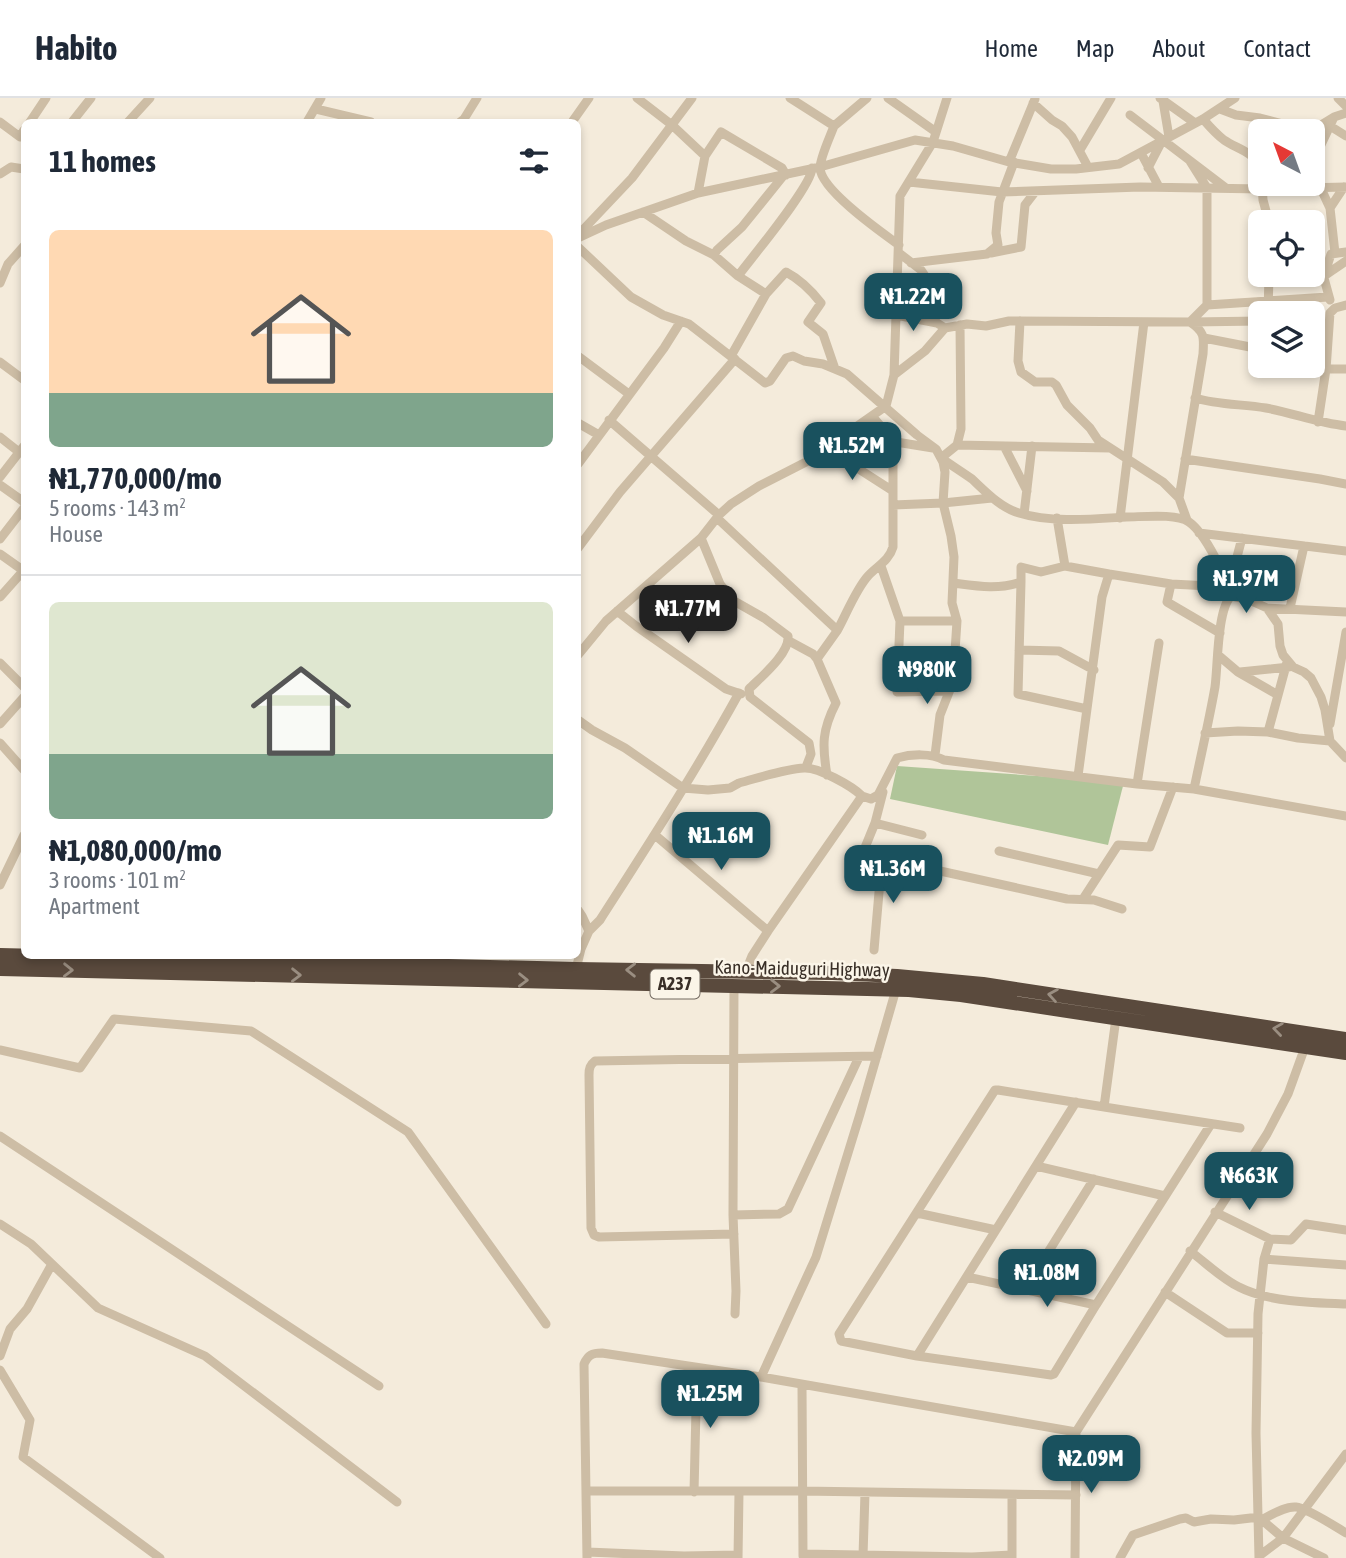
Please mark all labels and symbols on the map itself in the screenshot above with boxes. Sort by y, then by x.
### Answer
north arrow [1248,119,1325,196]
pin: ₦1.22M [856,274,970,333]
pin: ₦1.52M [795,422,909,482]
pin: ₦1.97M [1189,556,1303,615]
pin: ₦1.77M [631,586,745,645]
pin: ₦980K [878,646,976,706]
pin: ₦1.16M [664,812,778,872]
pin: ₦1.36M [836,846,950,905]
street label: Kano-Maiduguri Highway [714,955,890,981]
one-way arrow [626,962,636,978]
one-way arrow [63,963,74,978]
one-way arrow [290,968,301,983]
road number: A237 [650,970,700,998]
one-way arrow [518,973,529,988]
one-way arrow [770,978,781,994]
one-way arrow [1048,988,1059,1003]
one-way arrow [1273,1022,1284,1037]
pin: ₦663K [1200,1152,1298,1212]
pin: ₦1.08M [990,1250,1104,1309]
pin: ₦1.25M [653,1370,767,1430]
pin: ₦2.09M [1034,1436,1148,1495]

